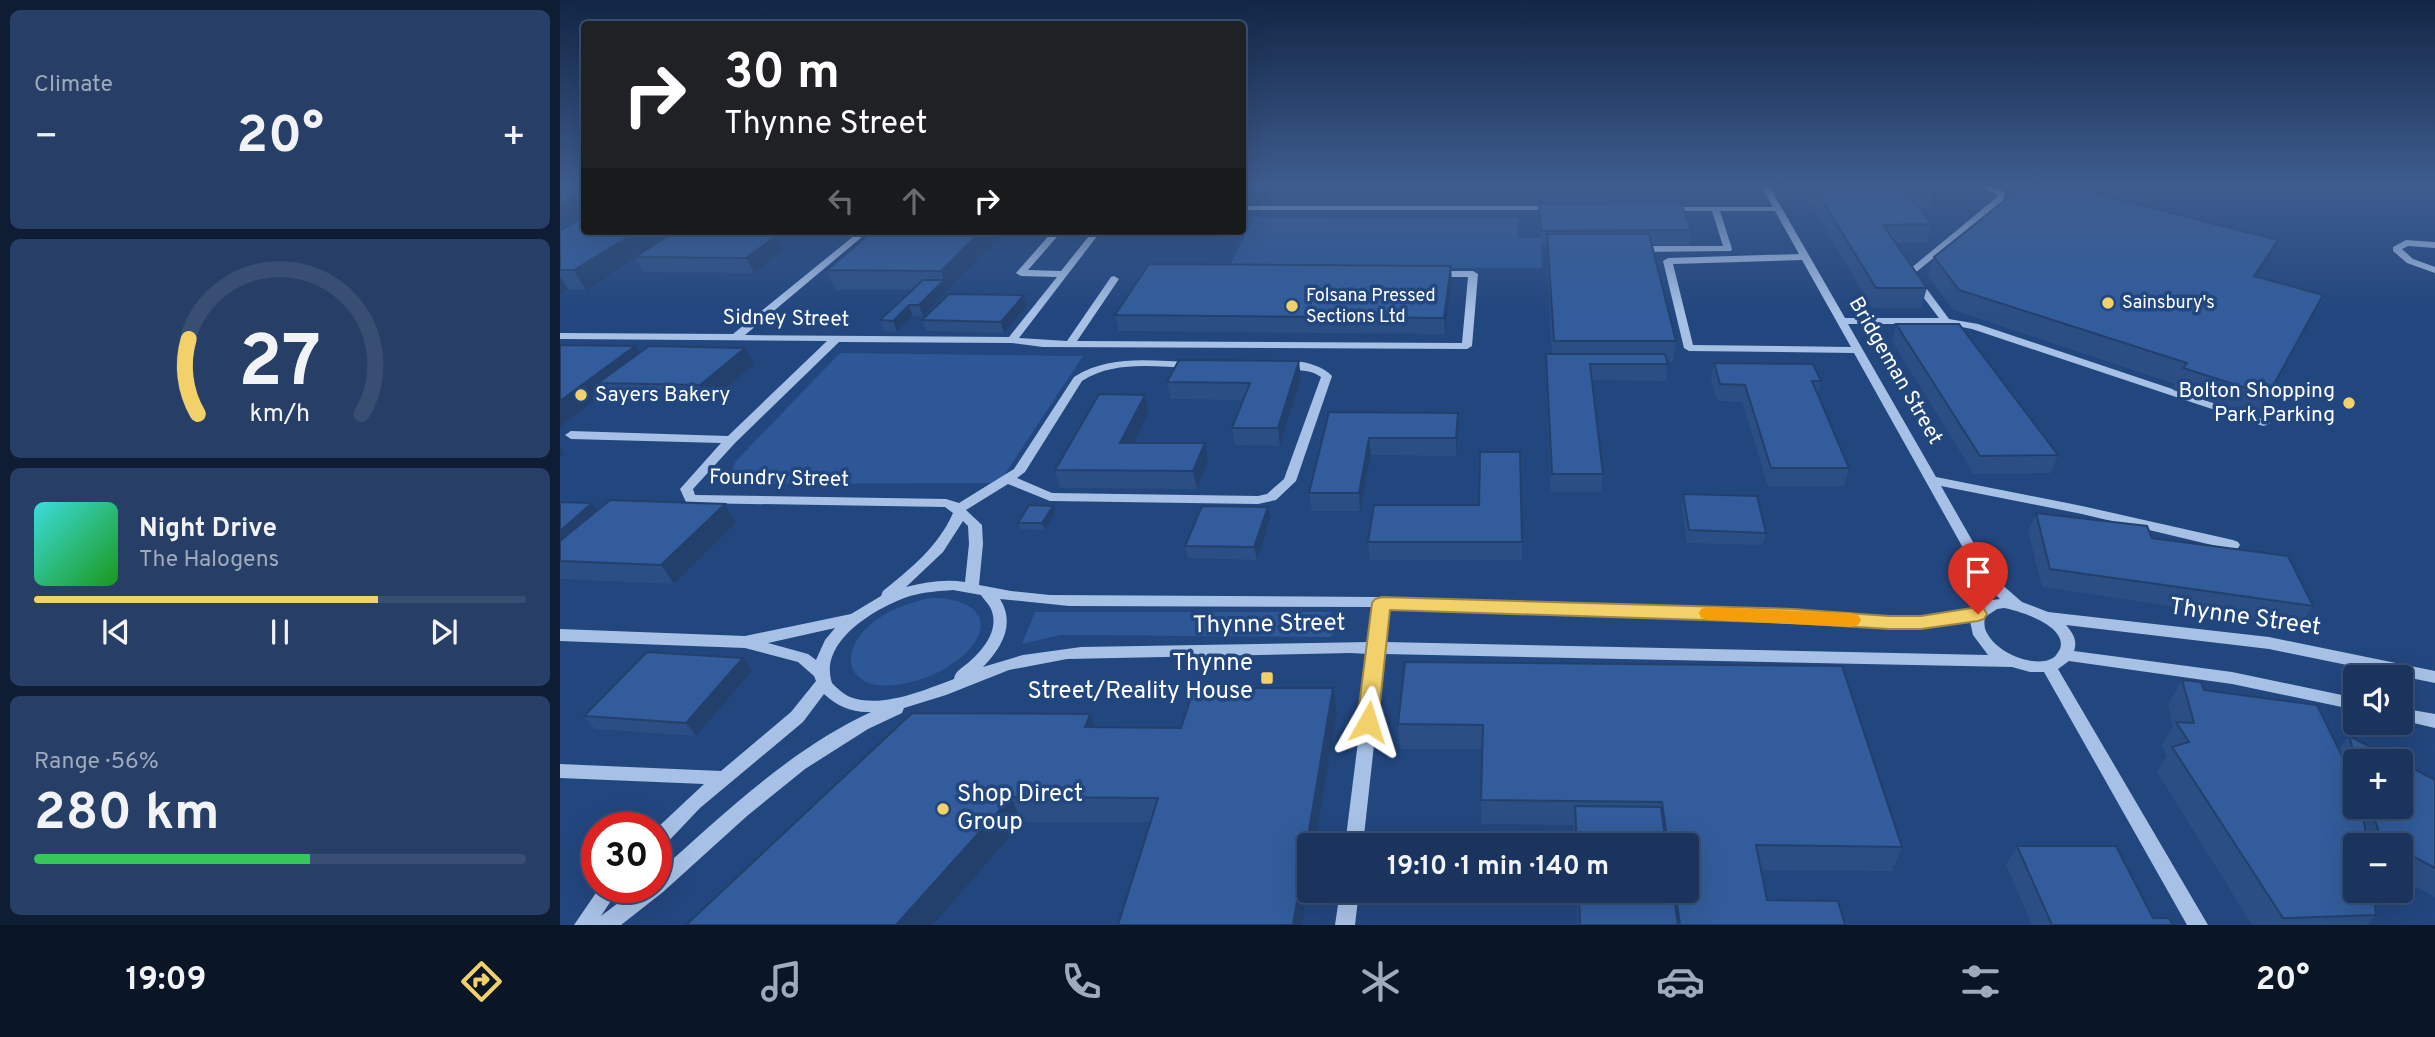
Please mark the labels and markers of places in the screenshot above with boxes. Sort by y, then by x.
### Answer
place label: Folsana Pressed Sections Ltd [1306,285,1436,329]
place label: Sainsbury's [2122,292,2215,315]
marker: Sainsbury's [2100,295,2116,311]
marker: Folsana Pressed Sections Ltd [1284,298,1300,314]
place label: Bolton Shopping Park Parking [2178,378,2335,429]
place label: Sayers Bakery [595,382,730,409]
marker: Sayers Bakery [573,387,589,403]
marker: Bolton Shopping Park Parking [2341,395,2357,411]
pin [1948,542,2008,614]
place label: Thynne Street/Reality House [1027,649,1253,707]
marker: Thynne Street/Reality House [1259,670,1275,686]
place label: Shop Direct Group [957,780,1083,838]
marker: Shop Direct Group [935,801,951,817]

